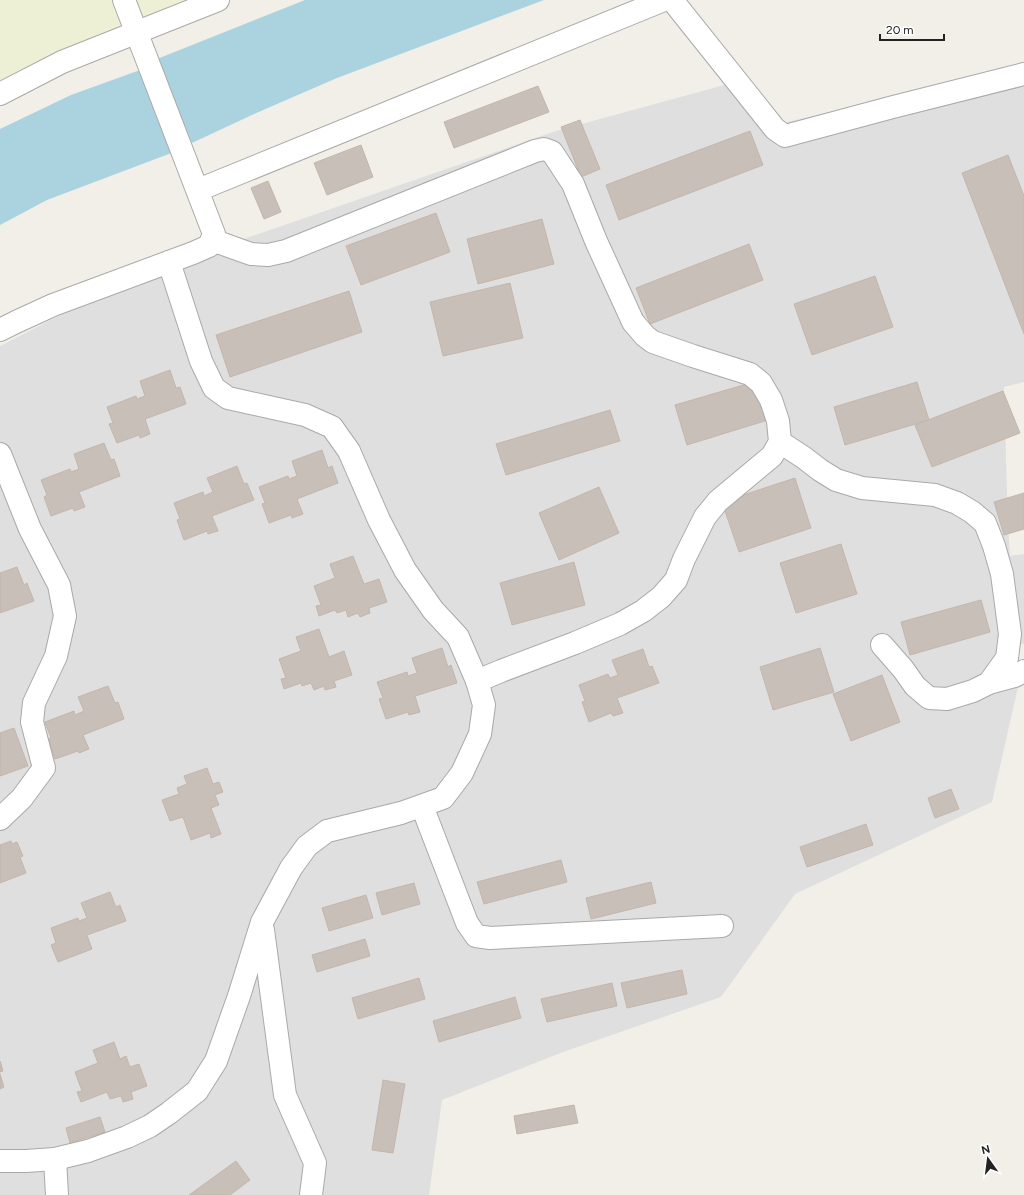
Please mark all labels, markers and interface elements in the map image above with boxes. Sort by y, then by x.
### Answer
scale bar [880,16,944,42]
text: 20 m [886,23,914,37]
north arrow [968,1139,1008,1179]
text: N [980,1142,991,1157]

